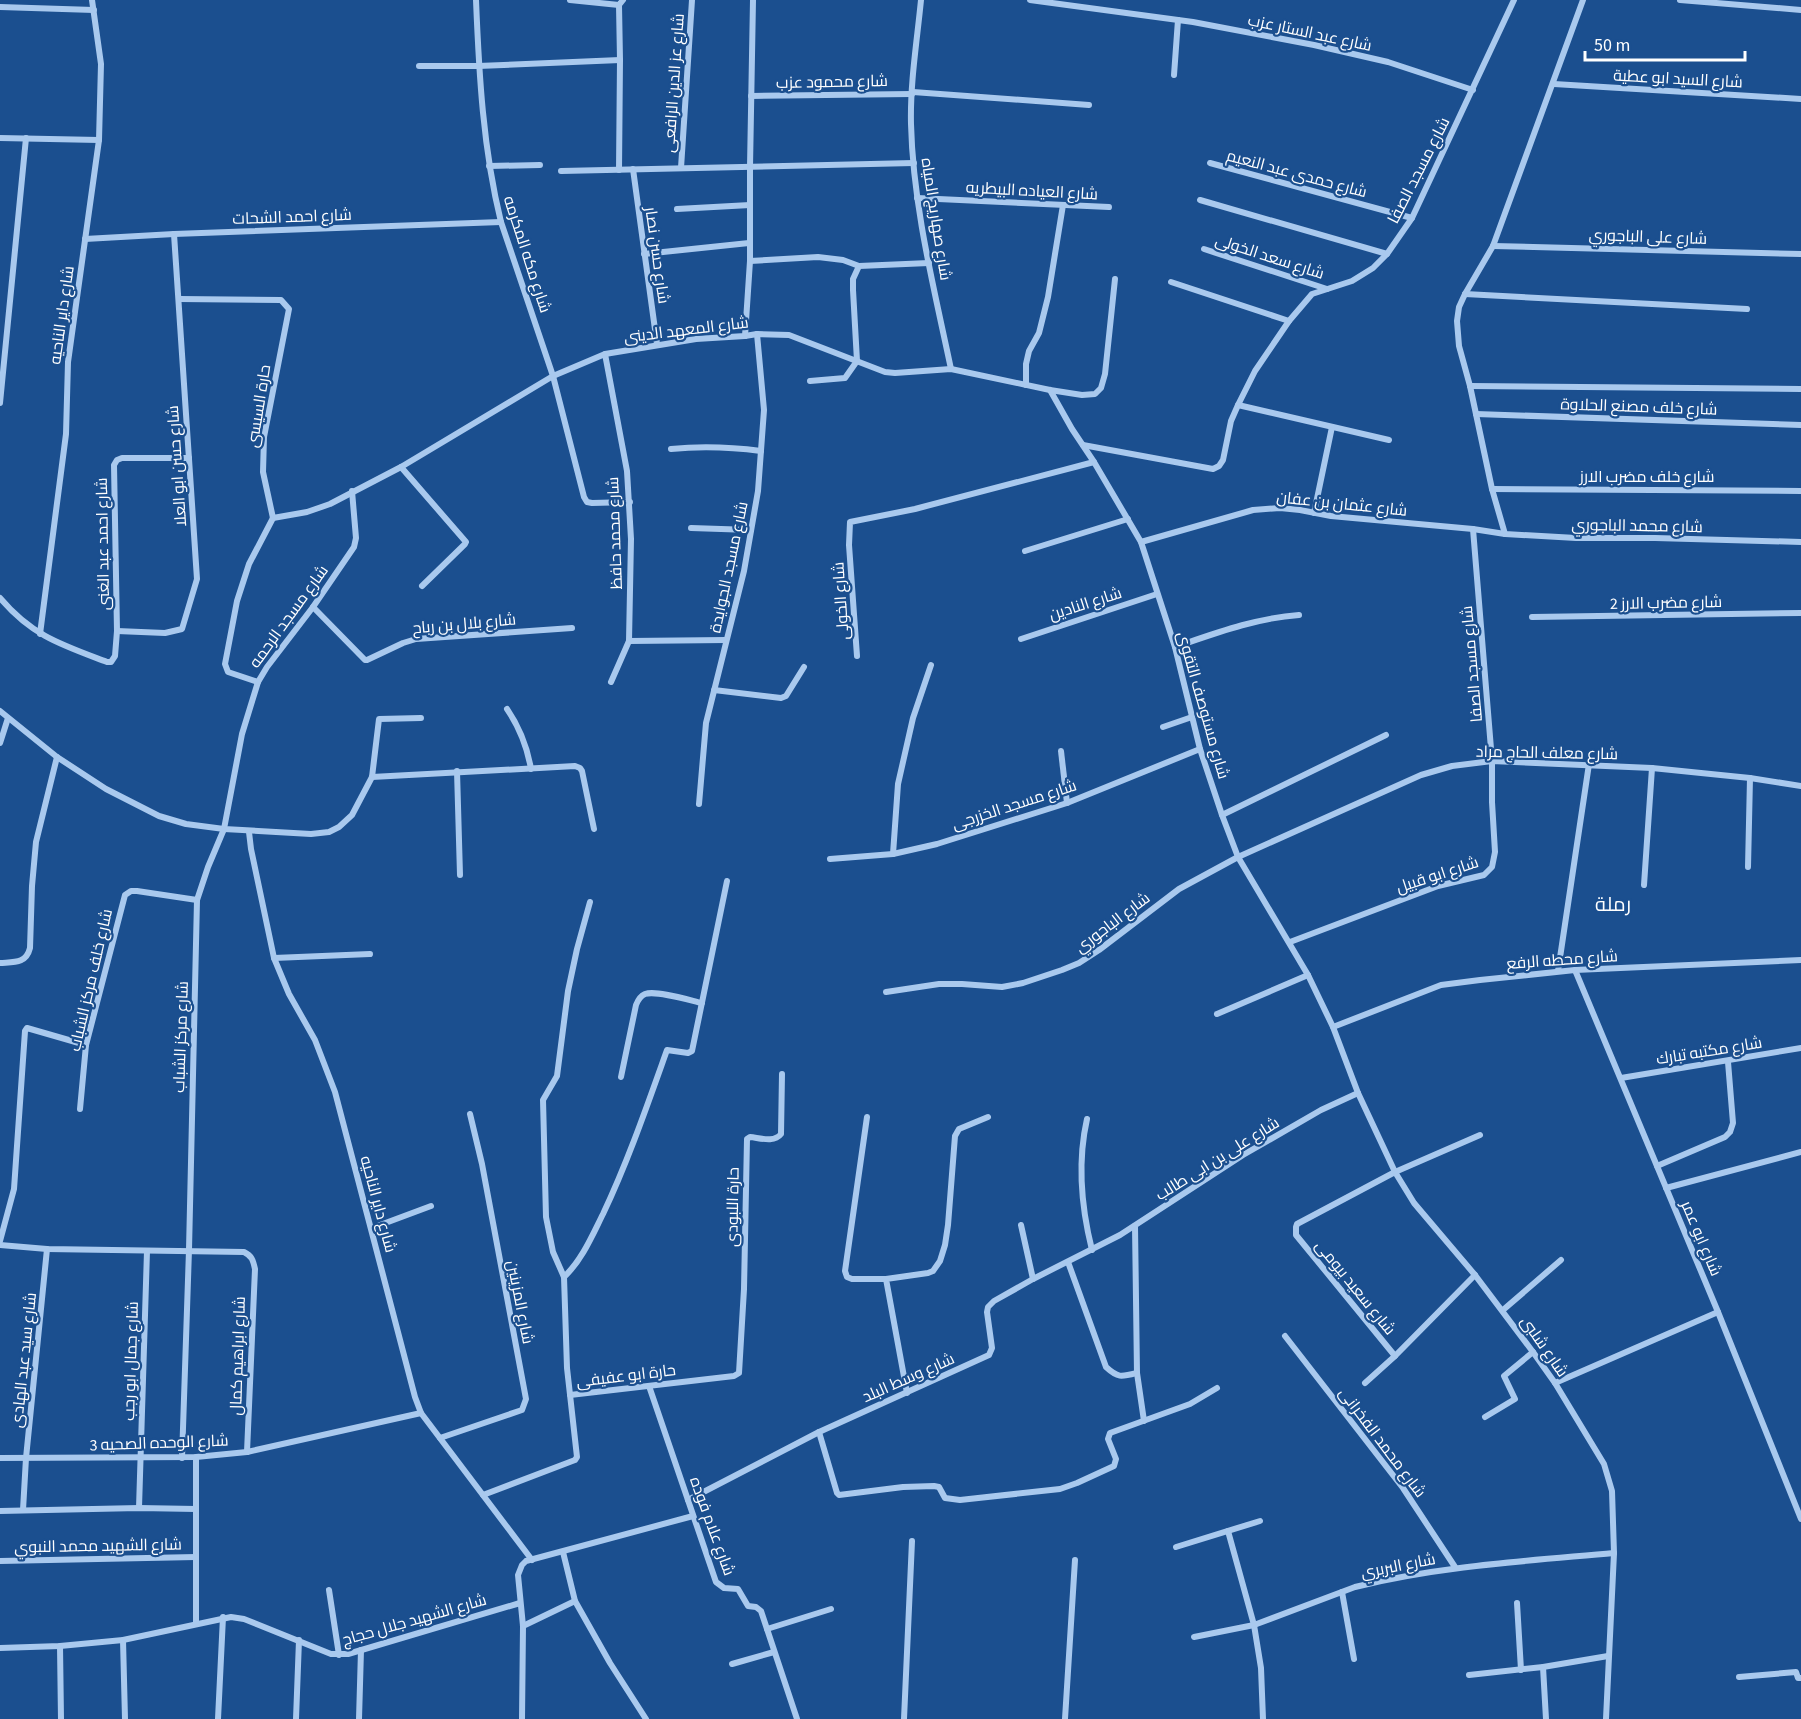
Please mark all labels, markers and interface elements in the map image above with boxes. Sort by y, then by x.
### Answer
street label: شارع عبد الستار عزب [1246,9,1374,57]
street label: شارع عز الدين الرافعى [658,13,690,153]
scale bar [1585,24,1746,62]
text: 50 m [1594,33,1630,58]
street label: شارع السيد ابو عطية [1613,65,1743,93]
street label: شارع محمود عزب [776,70,888,94]
street label: شارع مسجد الصفا [1383,113,1455,228]
street label: شارع حمدى عبد النعيم [1224,145,1369,203]
street label: شارع صهاريج المياه [915,156,957,282]
street label: شارع العياده البيطريه [965,177,1099,205]
street label: شارع مكه المكرمه [498,193,556,316]
street label: شارع احمد الشحات [232,204,352,230]
street label: شارع حسن نصار [639,204,675,305]
street label: شارع على الباجوري [1588,224,1708,252]
street label: شارع سعد الخولى [1212,229,1327,285]
street label: شارع داير الناحيه [44,264,80,366]
street label: شارع المعهد الدينى [622,311,750,349]
street label: حارة السيسى [242,363,276,449]
street label: شارع خلف مصنع الحلاوة [1560,393,1718,421]
street label: شارع حسن ابو العلا [162,405,192,527]
street label: شارع خلف مضرب الارز [1578,466,1715,488]
street label: شارع محمد حافظ [602,476,628,590]
street label: شارع احمد عبد الغنى [91,478,115,610]
street label: شارع عثمان بن عفان [1275,486,1408,522]
street label: شارع مسجد الجوايدة [704,500,754,635]
street label: شارع محمد الباجوري [1571,514,1703,540]
street label: شارع مسجد الرحمه [244,561,334,672]
street label: شارع الخولى [827,561,855,641]
street label: شارع النادين [1046,582,1125,626]
street label: شارع مضرب الارز 2 [1610,591,1722,615]
street label: شارع مسجد الصفا [1456,605,1488,723]
street label: شارع بلال بن رباح [411,608,517,639]
street label: شارع مستوصف التقوى [1171,629,1235,782]
street label: شارع معلف الحاج مراد [1476,741,1618,765]
street label: شارع مسجد الخزرجى [949,774,1080,836]
street label: شارع ابو قبيل [1393,851,1481,899]
street label: شارع الباجوري [1070,887,1156,960]
district label: رملة [1595,891,1631,919]
street label: شارع خلف مركز الشباب [64,907,118,1054]
street label: شارع محطه الرفع [1506,945,1619,975]
street label: شارع مركز الشباب [168,981,194,1093]
street label: شارع مكتبه تبارك [1654,1032,1764,1070]
street label: شارع على بن ابى طالب [1151,1112,1284,1206]
street label: شارع داير الناحيه [355,1153,402,1255]
street label: حارة اللبودى [721,1167,745,1247]
street label: شارع ابو عمر [1675,1196,1727,1280]
street label: شارع سعيد بيومى [1310,1235,1400,1340]
street label: شارع المزينين [501,1259,539,1346]
street label: شارع سيد عبد الهادى [6,1291,42,1429]
street label: شارع ابراهيم كمال [225,1296,251,1416]
street label: شارع جمال ابو رجب [118,1301,144,1421]
street label: شارع شلبى [1515,1312,1573,1382]
street label: شارع وسط البلد [859,1348,958,1408]
street label: حارة ابو عفيفى [575,1359,677,1393]
street label: شارع محمد الفخرانى [1333,1383,1431,1502]
street label: شارع الوحده الصحيه 3 [89,1430,229,1456]
street label: شارع علام فوده [684,1474,740,1579]
street label: شارع الشهيد محمد النبوي [14,1534,182,1560]
street label: شارع البربري [1359,1548,1438,1586]
street label: شارع الشهيد جلال حجاج [339,1589,489,1651]

